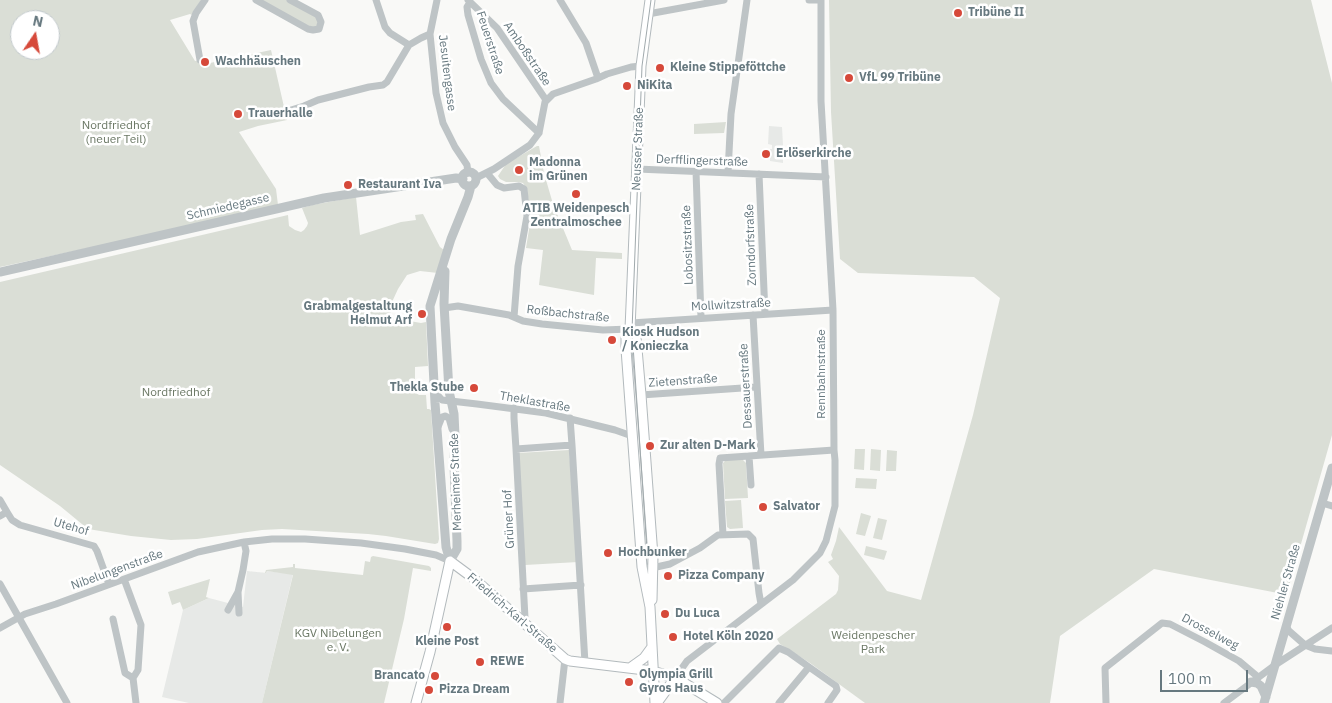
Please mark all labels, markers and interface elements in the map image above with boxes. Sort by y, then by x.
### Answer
place label: Tribüne II [968,6,1024,20]
marker: Tribüne II [952,7,964,19]
street label: Feuerstraße [473,9,507,77]
north arrow [10,10,60,60]
text: N [31,11,45,31]
street label: Amboßstraße [500,19,554,89]
street label: Jesuitengasse [435,34,459,112]
place label: Wachhäuschen [215,55,301,69]
marker: Wachhäuschen [199,56,211,68]
place label: Kleine Stippeföttche [670,61,786,75]
marker: Kleine Stippeföttche [654,62,666,74]
place label: VfL 99 Tribüne [859,71,941,85]
marker: VfL 99 Tribüne [843,72,855,84]
place label: NiKita [637,79,672,93]
marker: NiKita [621,80,633,92]
place label: Trauerhalle [248,107,313,121]
street label: Neusser Straße [629,107,647,191]
marker: Trauerhalle [232,108,244,120]
park label: Nordfriedhof (neuer Teil) [82,119,150,147]
place label: Erlöserkirche [776,147,851,161]
marker: Erlöserkirche [760,148,772,160]
street label: Derfflingerstraße [656,152,748,170]
place label: Madonna im Grünen [529,156,588,184]
marker: Madonna im Grünen [513,164,525,176]
place label: Restaurant Iva [358,178,442,192]
marker: Restaurant Iva [342,179,354,191]
marker: ATIB Weidenpesch Zentralmoschee [570,188,582,200]
street label: Schmiedegasse [185,190,271,224]
place label: ATIB Weidenpesch Zentralmoschee [523,202,629,230]
street label: Zorndorfstraße [742,204,760,286]
street label: Lobositzstraße [679,205,697,285]
street label: Mollwitzstraße [691,296,771,314]
place label: Grabmalgestaltung Helmut Arf [304,300,412,328]
street label: Roßbachstraße [526,302,610,326]
marker: Grabmalgestaltung Helmut Arf [416,308,428,320]
place label: Kiosk Hudson / Konieczka [622,326,699,354]
street label: Rennbahnstraße [815,329,829,419]
marker: Kiosk Hudson / Konieczka [606,334,618,346]
street label: Dessauerstraße [737,343,755,429]
street label: Zietenstraße [648,371,718,391]
place label: Thekla Stube [390,381,464,395]
marker: Thekla Stube [468,382,480,394]
park label: Nordfriedhof [142,386,210,400]
street label: Theklastraße [499,389,571,415]
street label: Merheimer Straße [447,433,465,531]
place label: Zur alten D-Mark [660,439,756,453]
marker: Zur alten D-Mark [644,440,656,452]
street label: Grüner Hof [500,489,518,549]
place label: Salvator [773,500,820,514]
marker: Salvator [757,501,769,513]
street label: Utehof [52,515,90,539]
street label: Niehler Straße [1268,542,1304,622]
place label: Hochbunker [618,546,687,560]
street label: Nibelungenstraße [69,547,165,593]
marker: Hochbunker [602,547,614,559]
place label: Pizza Company [678,569,764,583]
street label: Friedrich-Karl-Straße [464,570,560,656]
marker: Pizza Company [662,570,674,582]
place label: Du Luca [675,607,720,621]
marker: Du Luca [659,608,671,620]
street label: Drosselweg [1179,611,1241,653]
marker: Kleine Post [441,621,453,633]
park label: KGV Nibelungen e. V. [294,627,382,655]
park label: Weidenpescher Park [831,629,915,657]
place label: Hotel Köln 2020 [683,630,773,644]
marker: Hotel Köln 2020 [667,631,679,643]
place label: Kleine Post [415,635,479,649]
place label: REWE [490,655,524,669]
marker: REWE [474,656,486,668]
scale bar [1162,660,1250,692]
place label: Olympia Grill Gyros Haus [639,668,713,696]
place label: Brancato [374,669,425,683]
text: 100 m [1168,669,1212,688]
marker: Brancato [429,670,441,682]
marker: Olympia Grill Gyros Haus [623,676,635,688]
place label: Pizza Dream [439,683,510,697]
marker: Pizza Dream [423,684,435,696]

